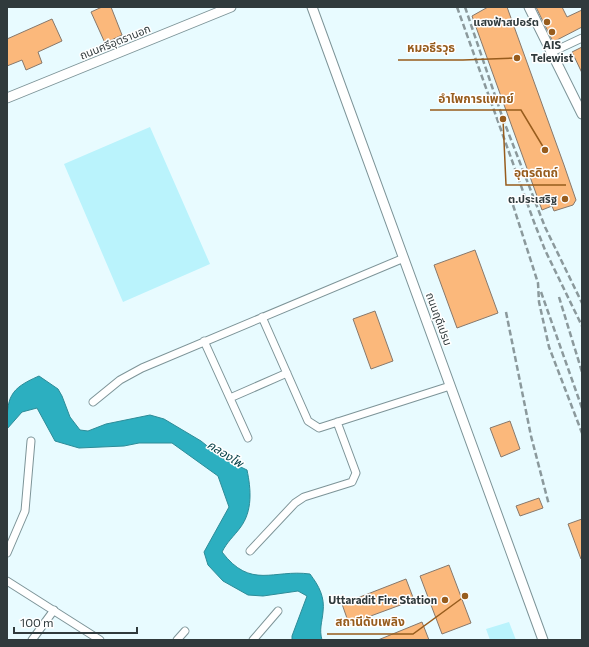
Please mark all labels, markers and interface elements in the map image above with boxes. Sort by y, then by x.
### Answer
place label: แสงฟ้าสปอร์ต [473,15,539,28]
marker: แสงฟ้าสปอร์ต [542,17,552,27]
street label: ถนนศรีอุตรานอก [78,21,152,63]
marker: AIS Telewist [547,27,557,37]
callout: หมอธีรวุธ [398,36,463,60]
place label: AIS Telewist [531,38,574,64]
text: หมอธีรวุธ [407,40,455,55]
callout: อำไพการแพทย์ [430,86,521,110]
text: อำไพการแพทย์ [438,91,514,105]
callout: อุตรดิตถ์ [506,161,566,185]
text: อุตรดิตถ์ [514,165,558,180]
place label: ต.ประเสริฐ [508,192,558,205]
marker: ต.ประเสริฐ [560,194,570,204]
street label: ถนนฤดีเปรม [424,291,455,347]
water label: คลองโพ [205,437,247,470]
place label: Uttaradit Fire Station [328,593,437,606]
marker: Uttaradit Fire Station [440,595,450,605]
scale bar [14,609,137,635]
callout: สถานีดับเพลิง [327,610,413,634]
text: สถานีดับเพลิง [335,614,405,628]
text: 100 m [20,615,54,629]

